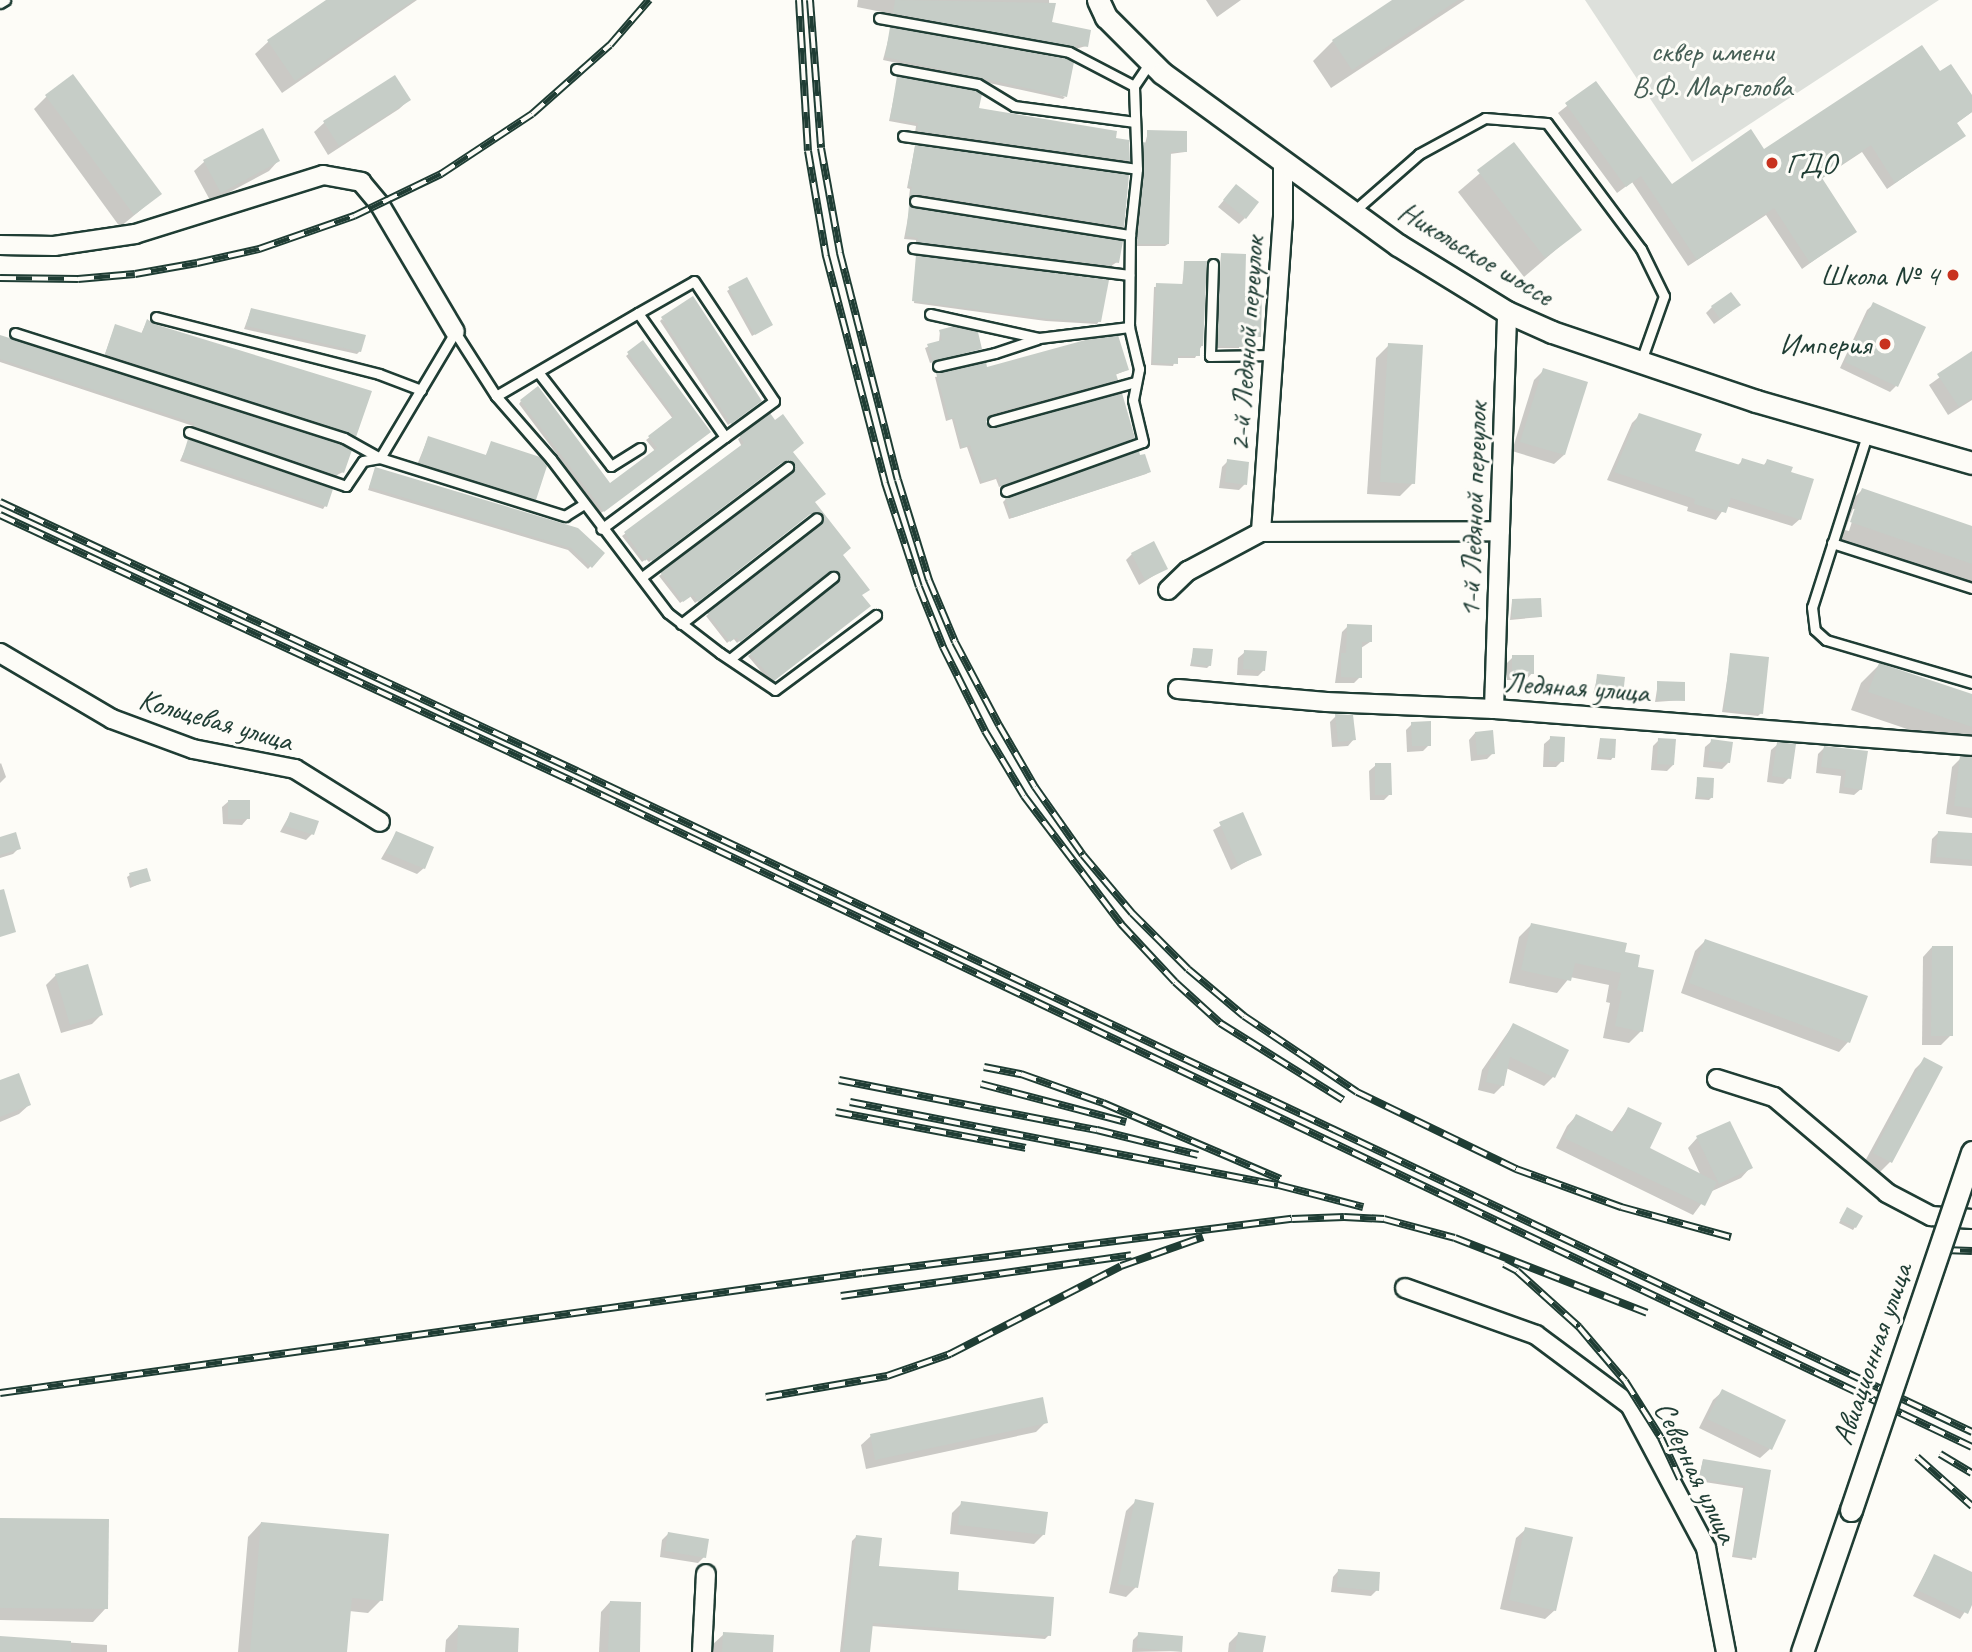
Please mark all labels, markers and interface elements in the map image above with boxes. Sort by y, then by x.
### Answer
park label: сквер имени В.Ф. Маргелова [1632,33,1792,104]
place label: ГДО [1786,145,1836,181]
marker: ГДО [1764,155,1780,171]
street label: Никольское шоссе [1391,192,1561,314]
street label: 2-й Ледяной переулок [1221,235,1271,453]
place label: Школа № 4 [1820,257,1939,293]
marker: Школа № 4 [1945,267,1961,283]
place label: Империя [1779,326,1871,362]
marker: Империя [1877,336,1893,352]
street label: 1-й Ледяной переулок [1451,402,1495,618]
street label: Ледяная улица [1503,664,1651,710]
street label: Кольцевая улица [134,681,298,759]
street label: Авиационная улица [1824,1258,1920,1450]
street label: Северная улица [1646,1395,1746,1549]

